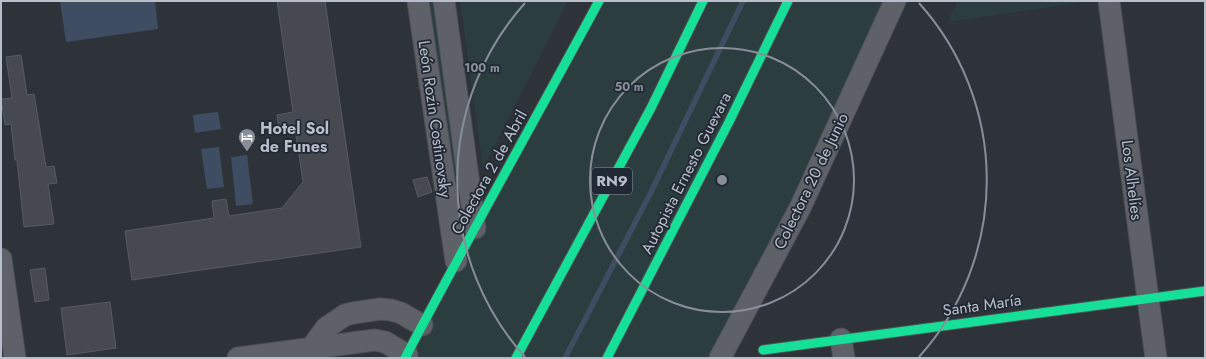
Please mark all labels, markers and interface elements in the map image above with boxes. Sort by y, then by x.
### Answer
street label: León Rozin Costinovsky [413,39,458,200]
text: 100 m [464,59,500,77]
text: 50 m [614,78,644,96]
street label: Autopista Ernesto Guevara [635,88,737,258]
street label: Colectora 2 de Abril [445,106,533,238]
street label: Colectora 20 de Junio [768,109,854,253]
place label: Hotel Sol de Funes [260,117,329,158]
hotel icon: Hotel Sol de Funes [237,127,257,152]
street label: Los Alhelíes [1116,139,1148,221]
road number: RN9 [592,168,632,194]
centre of rings [715,173,729,187]
street label: Santa María [941,288,1023,322]

